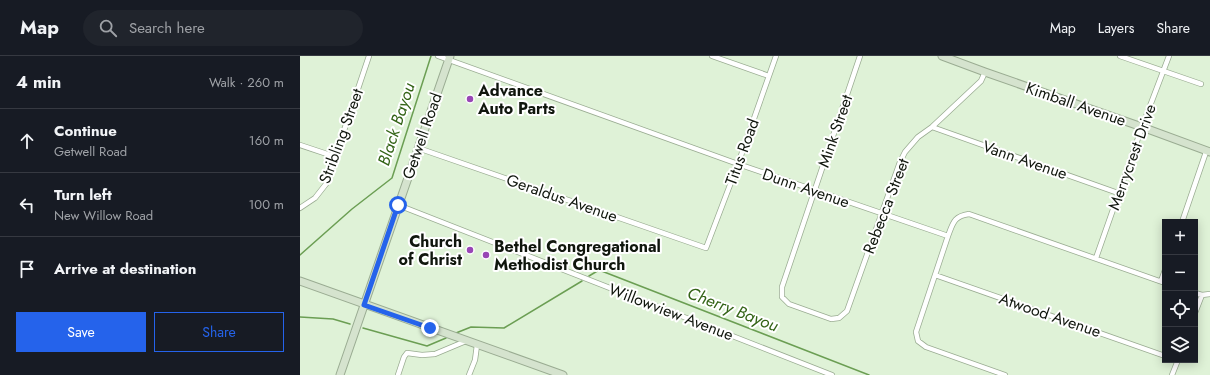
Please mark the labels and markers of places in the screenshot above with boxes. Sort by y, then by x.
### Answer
place label: Advance Auto Parts [477,79,555,120]
marker: Advance Auto Parts [465,94,475,104]
place label: Church of Christ [399,230,463,271]
place label: Bethel Congregational Methodist Church [494,235,661,276]
marker: Church of Christ [465,245,475,255]
marker: Bethel Congregational Methodist Church [481,250,491,260]

